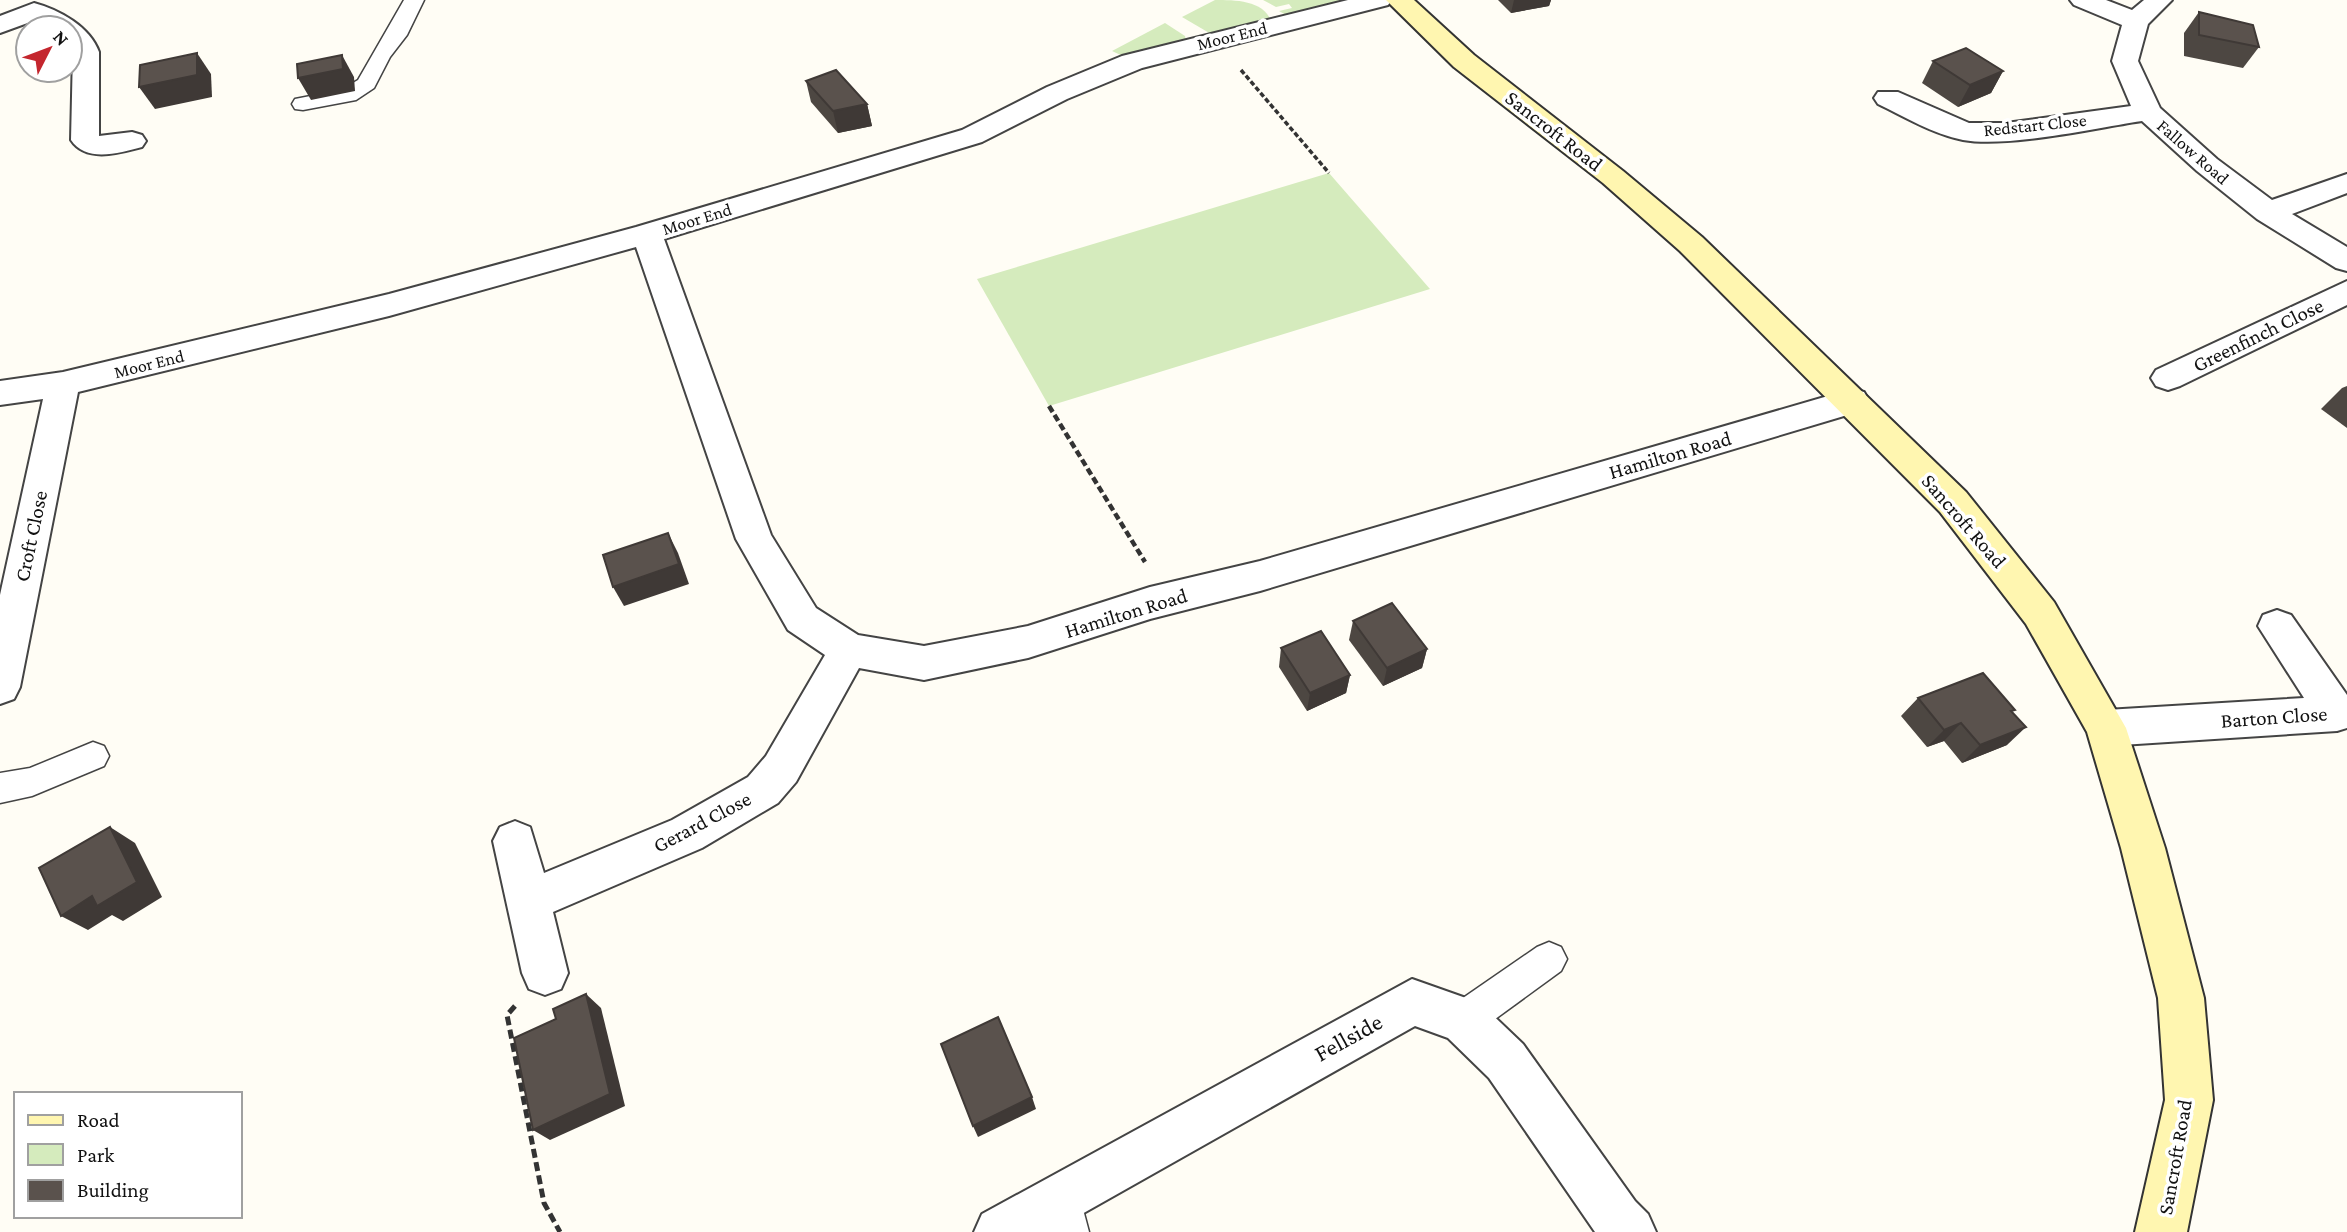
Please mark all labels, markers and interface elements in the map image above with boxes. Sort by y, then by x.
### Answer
north arrow [14,14,84,84]
street label: Moor End [1195,18,1270,54]
text: N [49,26,73,50]
street label: Sancroft Road [1501,86,1607,176]
street label: Redstart Close [1983,110,2088,140]
street label: Fallow Road [2153,115,2233,189]
street label: Moor End [660,199,735,239]
street label: Greenfinch Close [2189,293,2327,377]
street label: Moor End [112,346,187,382]
street label: Hamilton Road [1606,426,1734,484]
street label: Sancroft Road [1917,469,2011,573]
street label: Croft Close [10,488,52,584]
street label: Hamilton Road [1062,583,1190,643]
street label: Barton Close [2220,701,2328,733]
street label: Gerard Close [649,786,755,858]
street label: Fellside [1309,1007,1387,1067]
legend [14,1092,242,1218]
street label: Sancroft Road [2153,1097,2197,1217]
text: Road [77,1108,120,1132]
text: Park [77,1143,114,1167]
text: Building [77,1178,149,1202]

